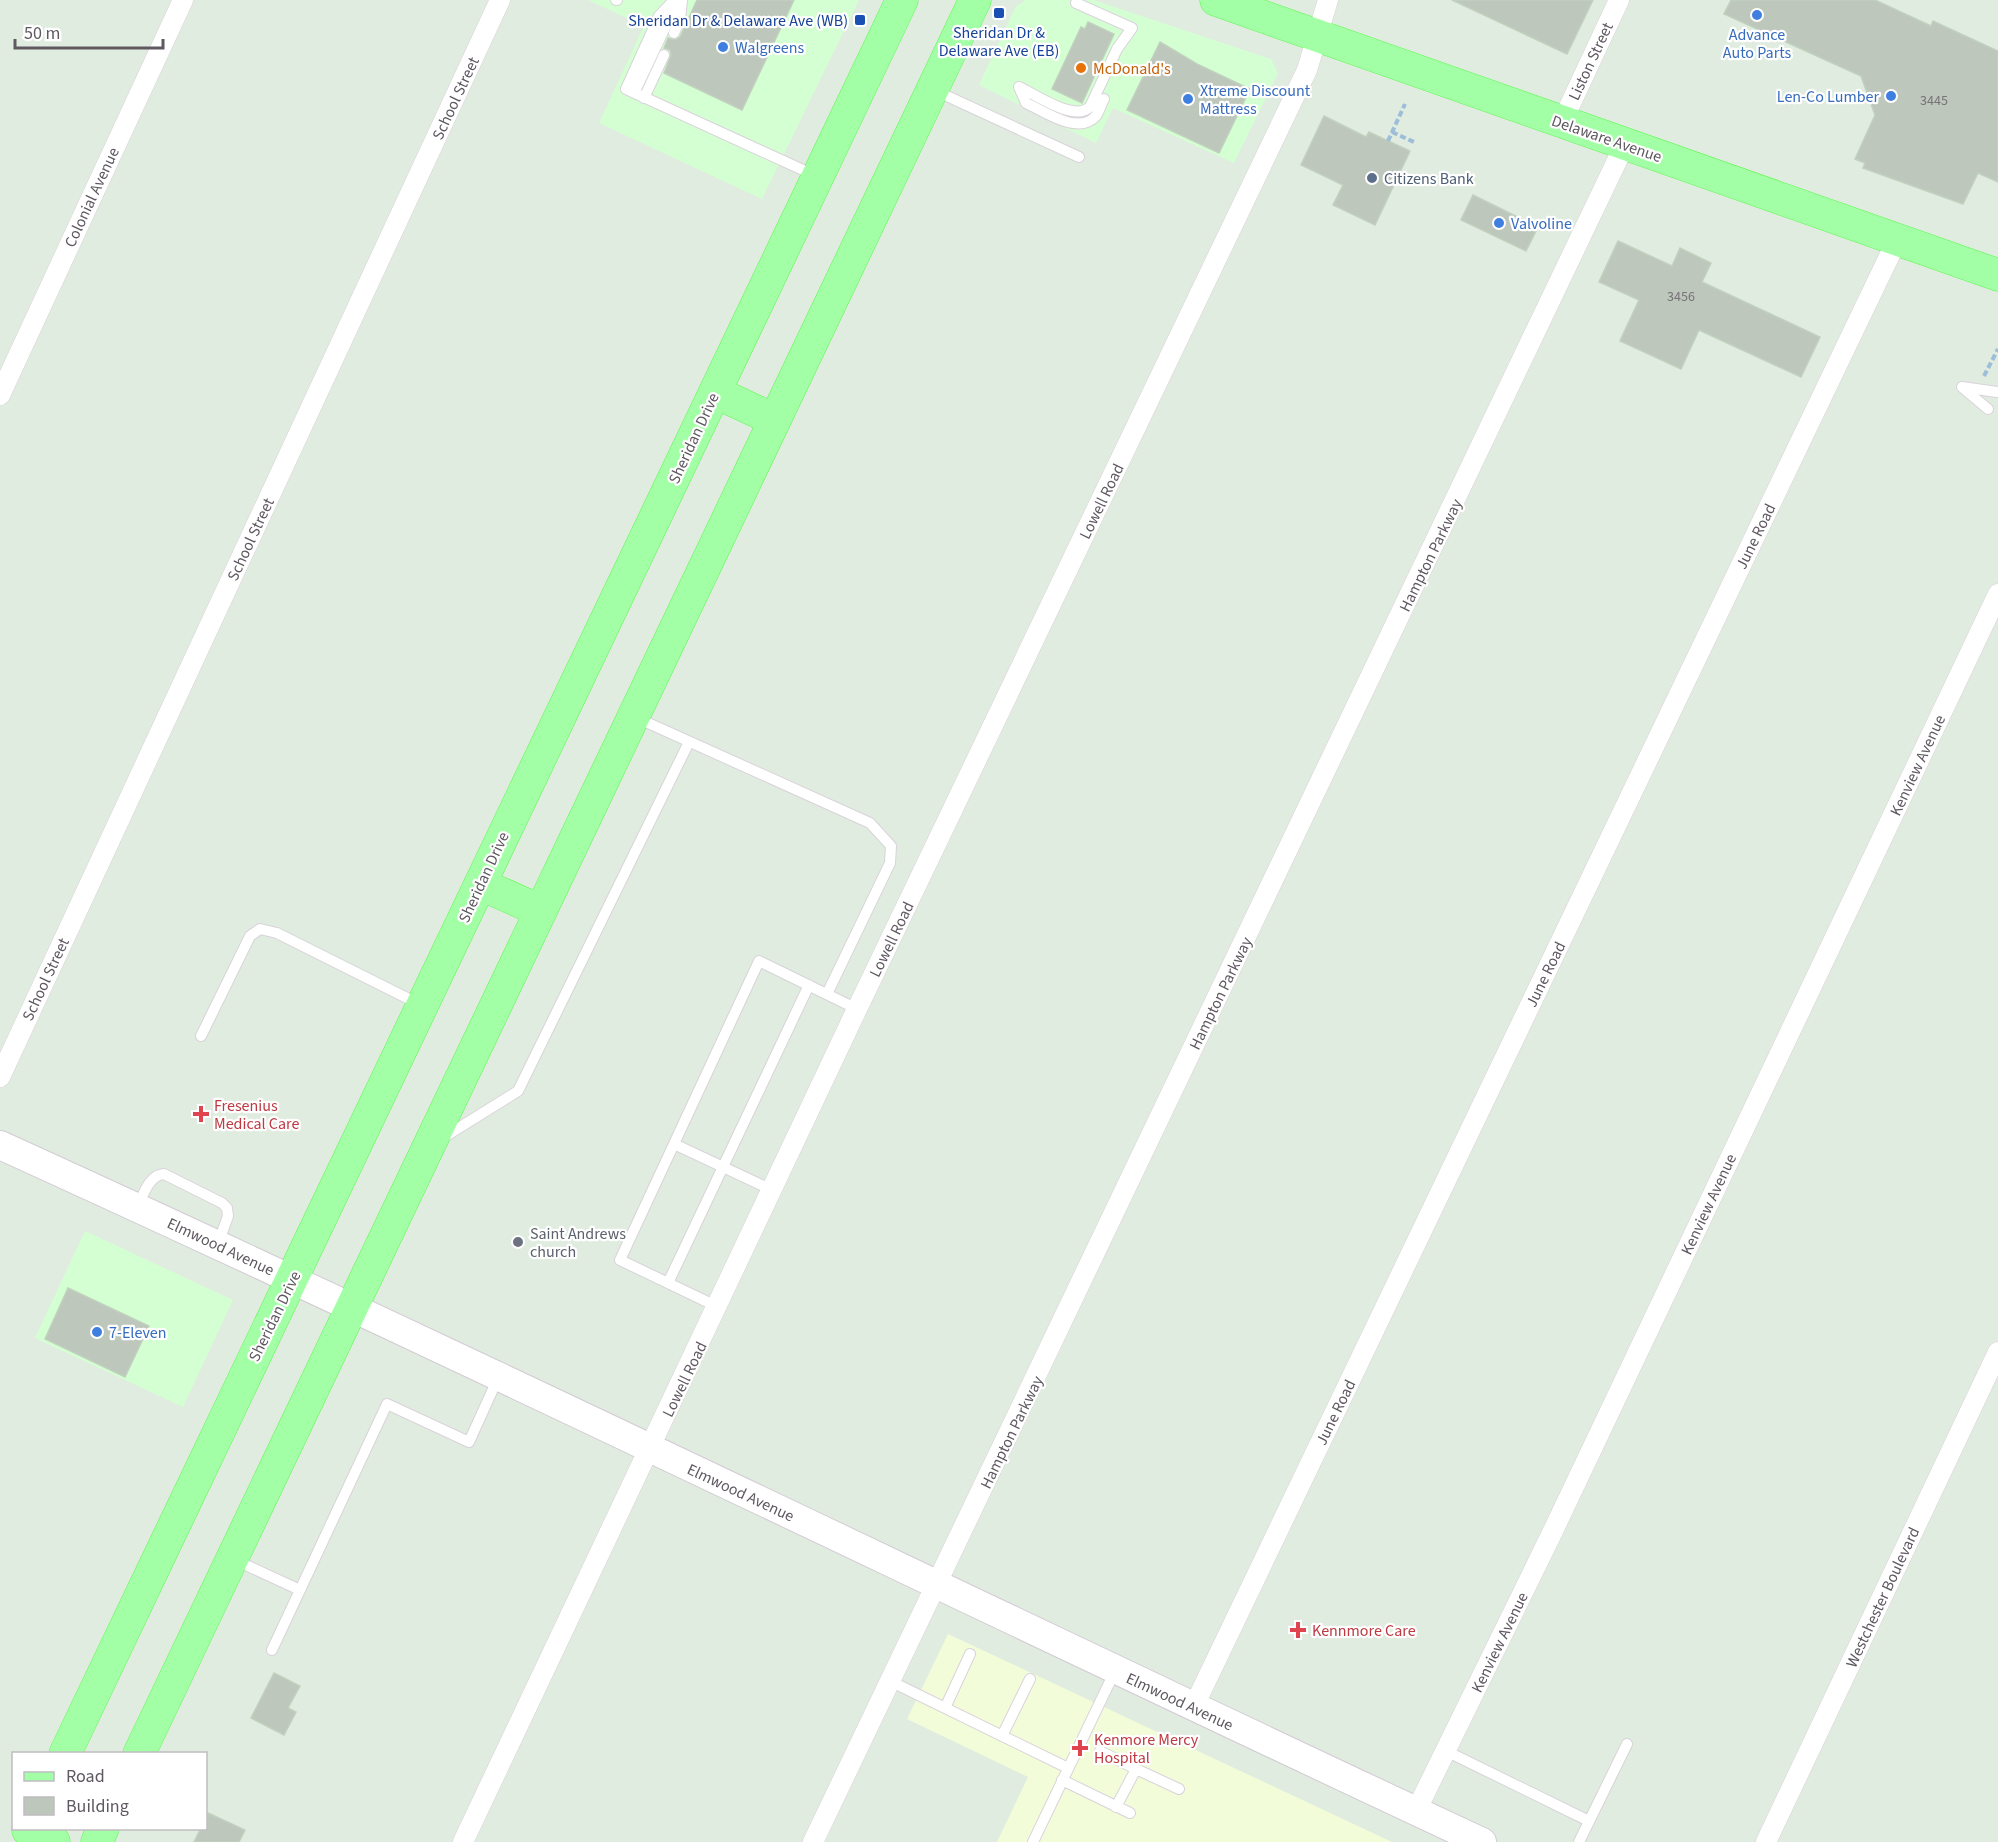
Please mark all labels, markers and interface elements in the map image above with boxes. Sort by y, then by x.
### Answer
marker: Sheridan Dr & Delaware Ave (EB) [992,6,1006,20]
marker: Advance Auto Parts [1750,8,1764,22]
place label: Sheridan Dr & Delaware Ave (WB) [628,10,848,32]
scale bar [15,12,164,50]
marker: Sheridan Dr & Delaware Ave (WB) [853,13,867,27]
street label: Liston Street [1563,18,1619,104]
text: 50 m [24,21,60,46]
place label: Sheridan Dr & Delaware Ave (EB) [939,22,1059,62]
place label: Advance Auto Parts [1723,24,1791,64]
place label: Walgreens [735,37,805,59]
marker: Walgreens [716,40,730,54]
street label: School Street [427,53,485,144]
place label: McDonald's [1093,58,1171,80]
marker: McDonald's [1074,61,1088,75]
place label: Xtreme Discount Mattress [1200,80,1311,120]
place label: Len-Co Lumber [1777,86,1879,108]
marker: Len-Co Lumber [1884,89,1898,103]
house number: 3445 [1920,91,1948,111]
marker: Xtreme Discount Mattress [1181,92,1195,106]
street label: Delaware Avenue [1549,110,1665,168]
street label: Colonial Avenue [59,144,125,251]
place label: Citizens Bank [1384,168,1474,190]
marker: Citizens Bank [1365,171,1379,185]
place label: Valvoline [1511,213,1572,235]
marker: Valvoline [1492,216,1506,230]
house number: 3456 [1667,287,1695,307]
street label: Sheridan Drive [663,389,725,488]
street label: Lowell Road [1074,460,1130,543]
street label: School Street [222,494,280,585]
street label: Hampton Parkway [1394,495,1468,616]
street label: June Road [1731,500,1781,573]
street label: Kenview Avenue [1885,711,1951,820]
street label: Sheridan Drive [453,828,515,927]
street label: Lowell Road [864,898,920,981]
street label: Hampton Parkway [1184,933,1258,1054]
street label: School Street [17,934,75,1025]
street label: June Road [1521,938,1571,1011]
place label: Fresenius Medical Care [214,1095,299,1135]
marker: Fresenius Medical Care [192,1105,210,1123]
street label: Kenview Avenue [1676,1150,1742,1259]
street label: Elmwood Avenue [163,1212,278,1281]
place label: Saint Andrews church [530,1223,626,1263]
marker: Saint Andrews church [511,1235,525,1249]
street label: Sheridan Drive [243,1267,306,1365]
place label: 7-Eleven [109,1322,167,1344]
marker: 7-Eleven [90,1325,104,1339]
street label: Lowell Road [657,1338,713,1421]
street label: Hampton Parkway [975,1372,1049,1493]
street label: June Road [1311,1376,1361,1449]
street label: Elmwood Avenue [683,1458,798,1527]
street label: Westchester Boulevard [1841,1524,1925,1671]
street label: Kenview Avenue [1466,1588,1534,1696]
place label: Kennmore Care [1312,1620,1416,1642]
marker: Kennmore Care [1289,1621,1307,1639]
street label: Elmwood Avenue [1122,1667,1237,1736]
place label: Kenmore Mercy Hospital [1094,1729,1199,1769]
marker: Kenmore Mercy Hospital [1071,1739,1089,1757]
legend [12,1752,207,1830]
text: Road [66,1764,105,1789]
text: Building [66,1794,129,1819]

